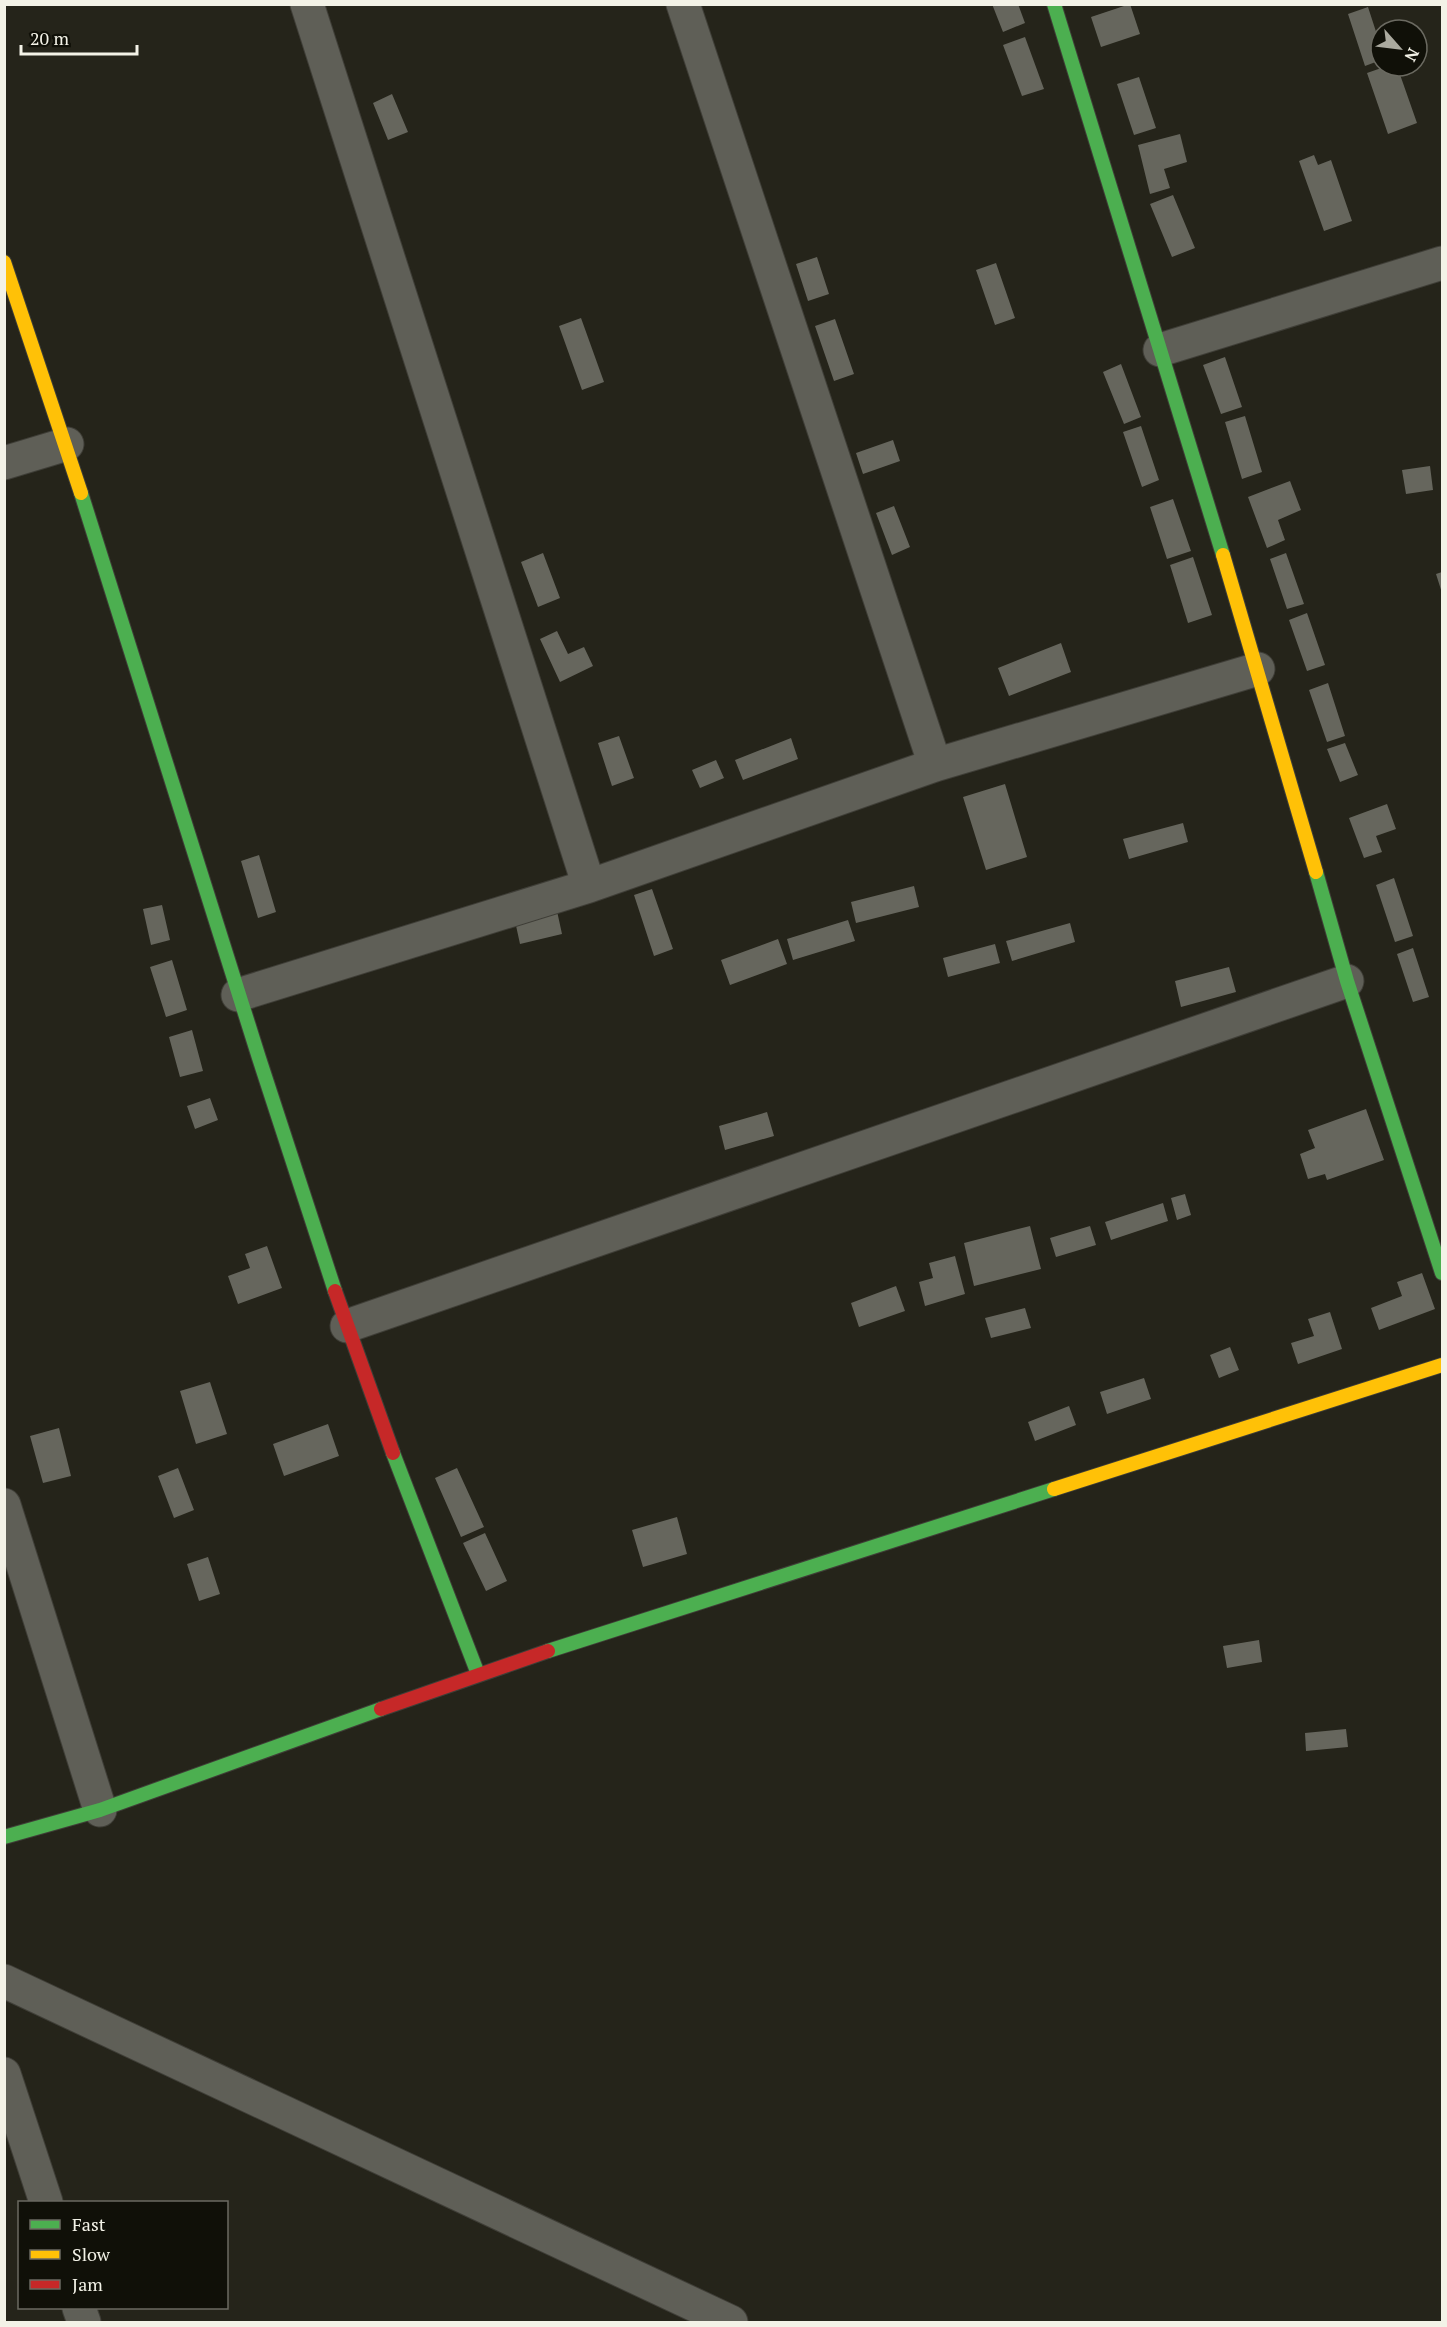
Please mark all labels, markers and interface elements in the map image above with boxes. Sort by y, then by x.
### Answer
scale bar [21,18,136,56]
north arrow [1369,18,1429,78]
text: 20 m [30,26,70,50]
text: N [1400,45,1425,66]
legend [18,2201,228,2309]
text: Fast [72,2212,106,2236]
text: Slow [72,2242,111,2266]
text: Jam [72,2272,103,2296]

